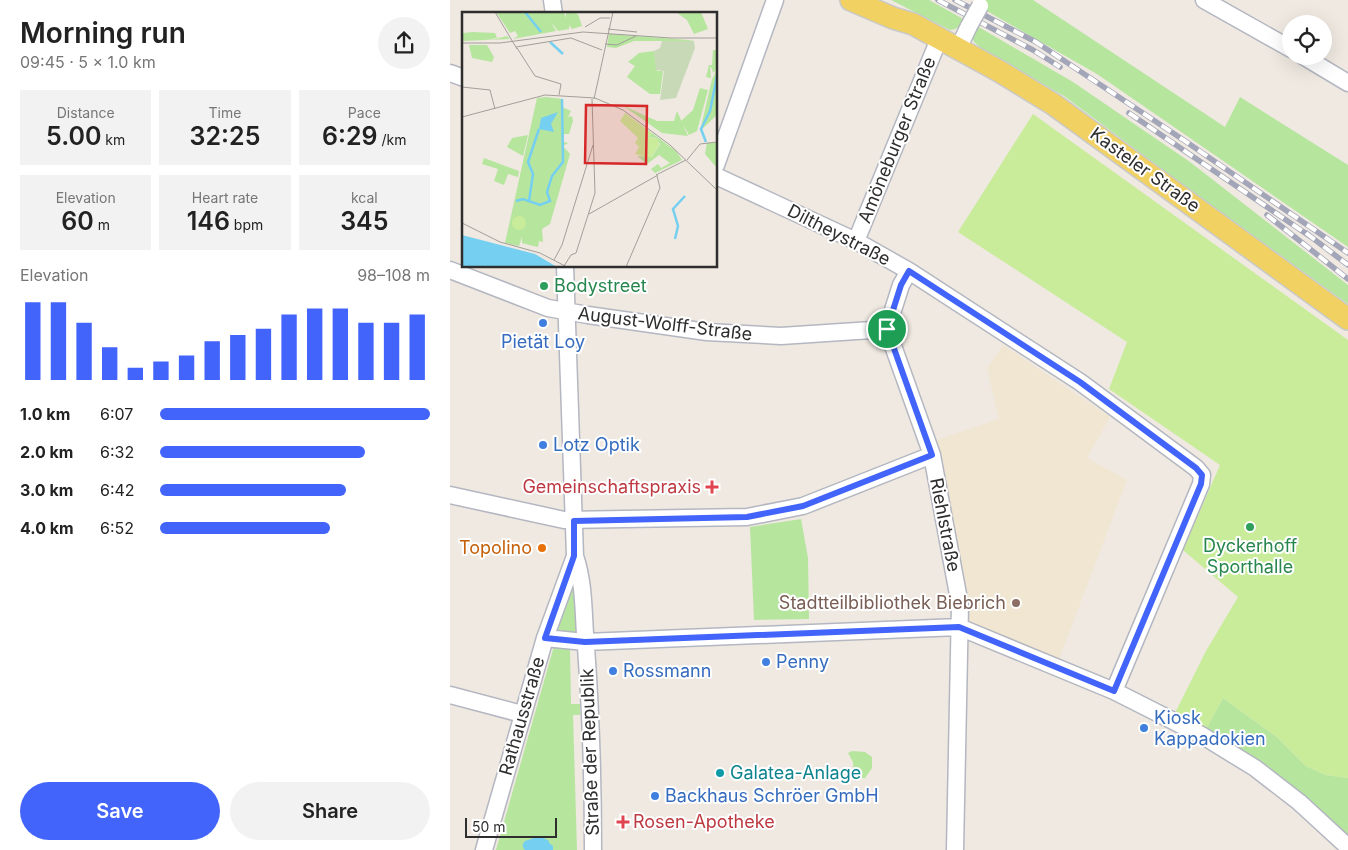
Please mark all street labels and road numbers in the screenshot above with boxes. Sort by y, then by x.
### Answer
street label: Amöneburger Straße [854,54,940,226]
street label: Kasteler Straße [1086,123,1204,216]
street label: Diltheystraße [784,200,894,269]
street label: August-Wolff-Straße [577,302,753,345]
street label: Riehlstraße [926,476,965,574]
street label: Rathausstraße [495,654,548,778]
street label: Straße der Republik [576,668,603,836]

